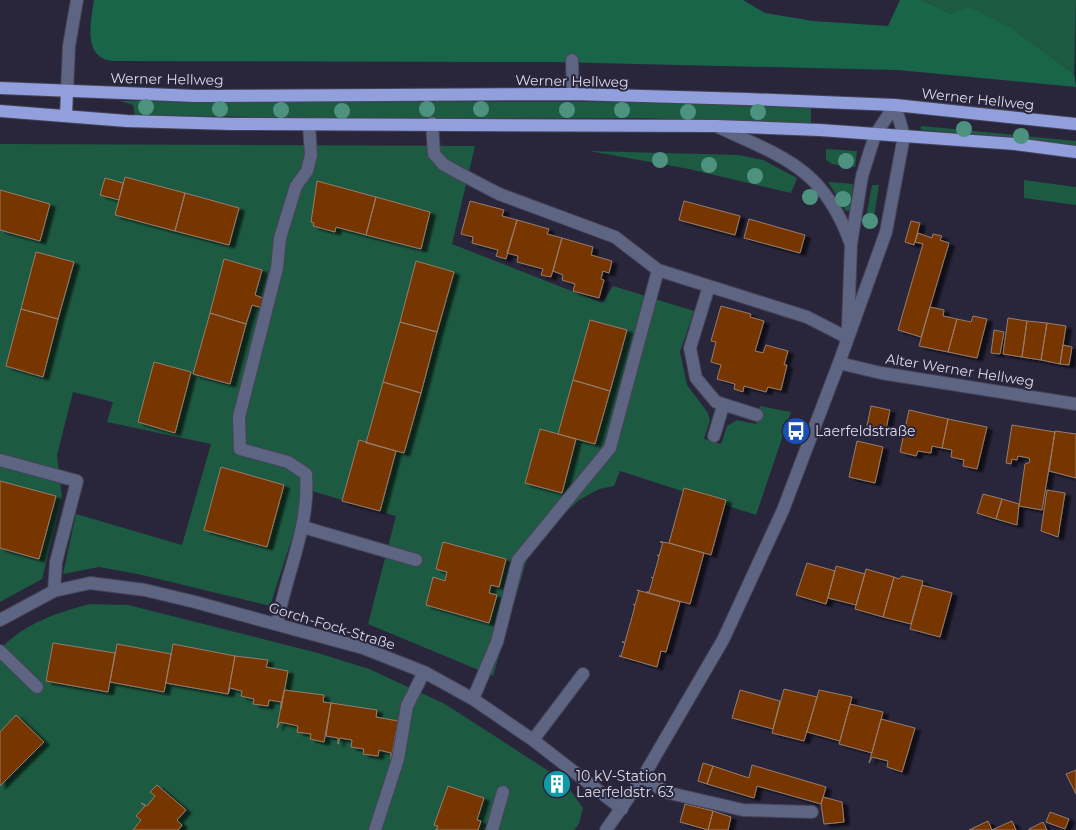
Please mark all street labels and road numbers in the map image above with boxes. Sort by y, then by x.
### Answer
street label: Werner Hellweg [110,69,224,89]
street label: Werner Hellweg [515,71,629,91]
street label: Werner Hellweg [921,84,1035,114]
street label: Alter Werner Hellweg [884,349,1036,391]
street label: Gorch-Fock-Straße [267,598,397,654]

